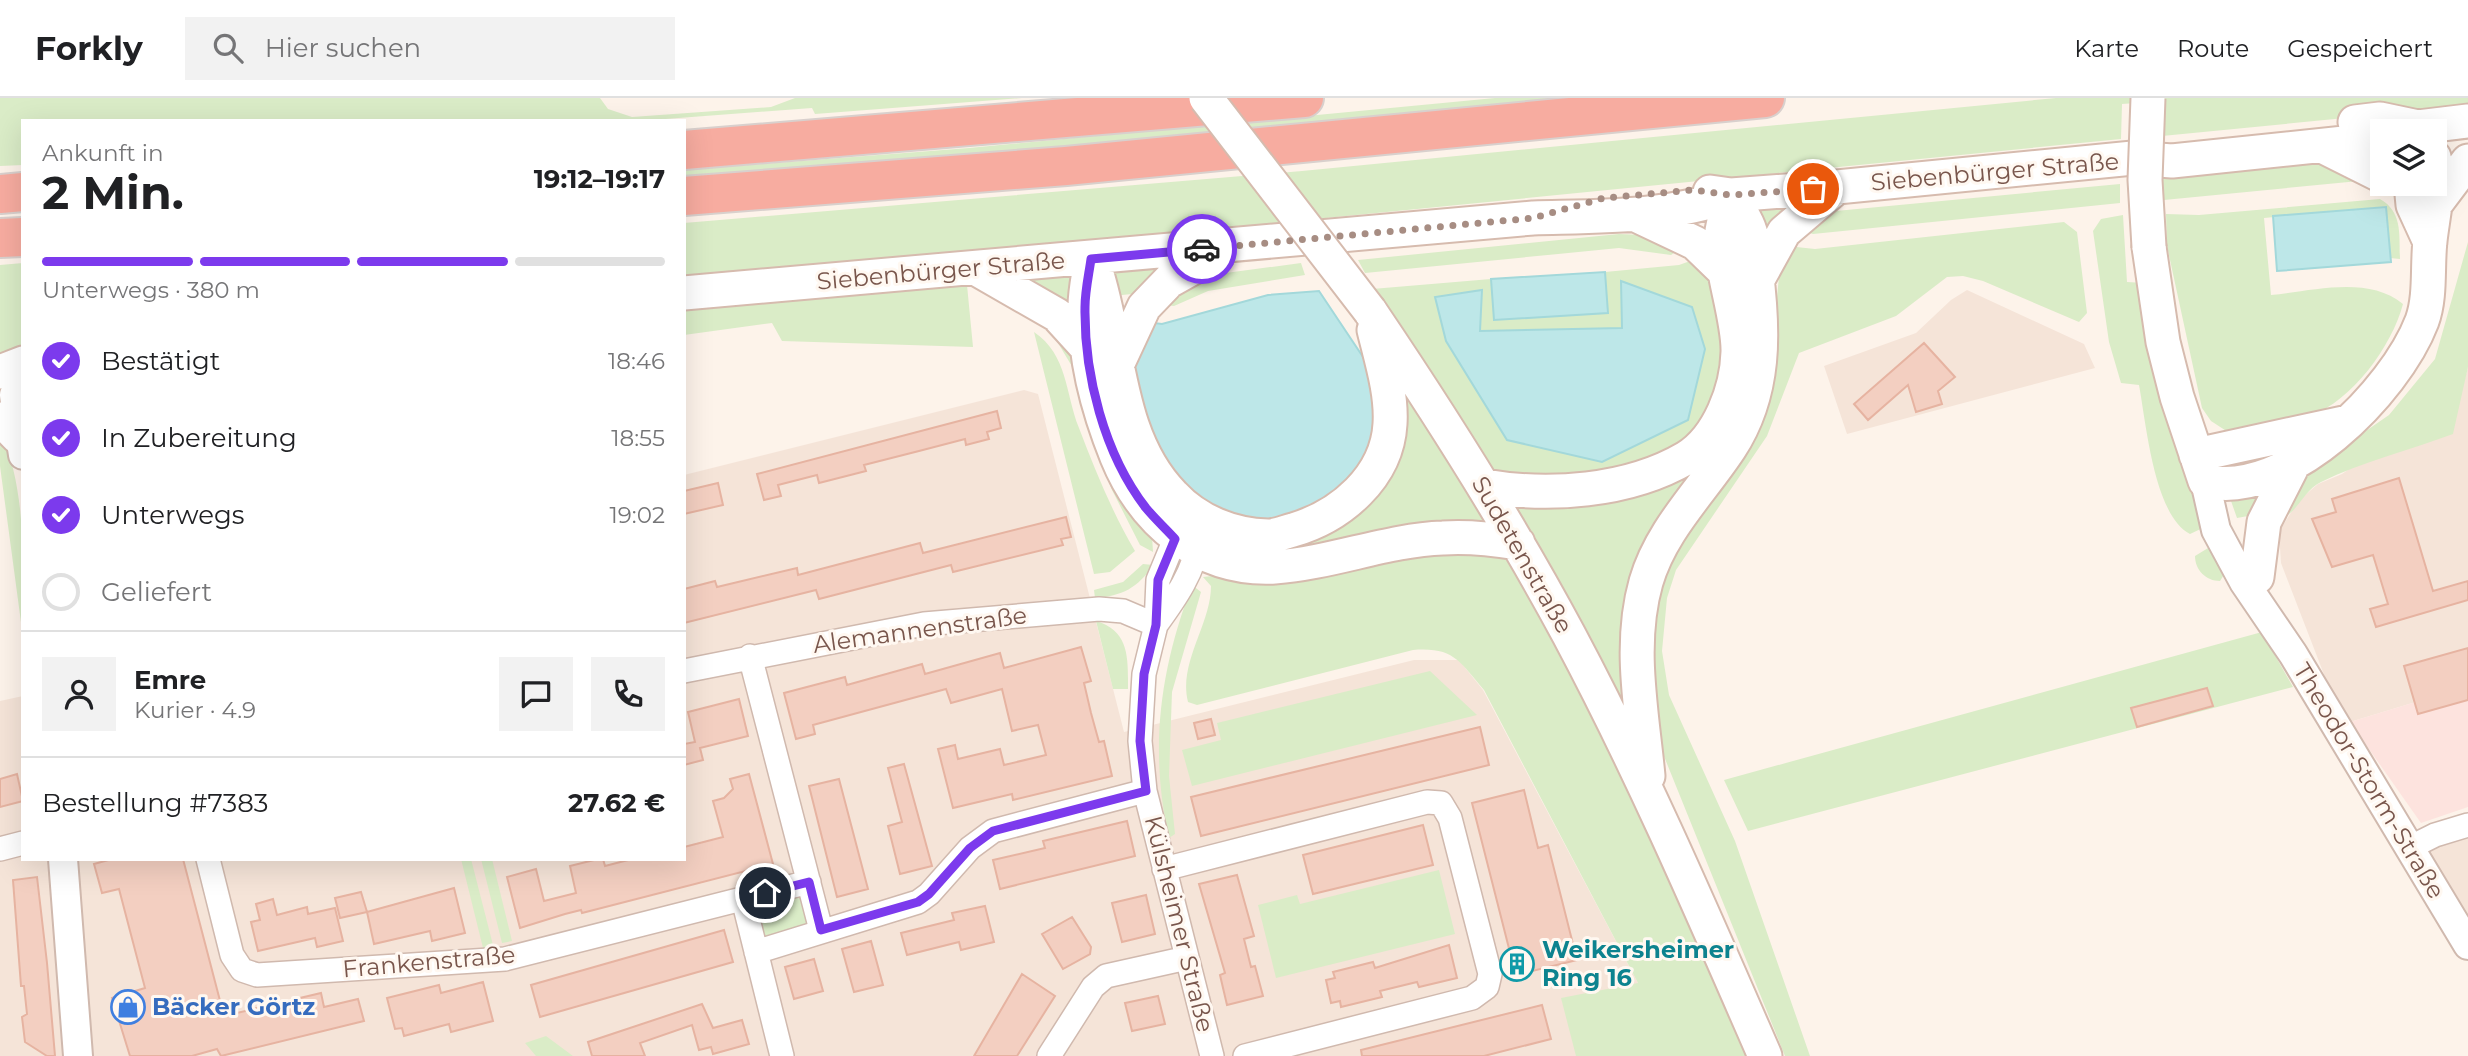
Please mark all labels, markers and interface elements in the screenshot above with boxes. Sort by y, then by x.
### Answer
search box [185,17,675,80]
text: Forkly [35,28,143,68]
icon: search [209,29,247,67]
text: Hier suchen [265,32,421,64]
text: Karte [2074,34,2139,63]
text: Route [2177,34,2249,63]
text: Gespeichert [2287,34,2433,63]
map controls [2370,119,2447,196]
button: layers [2370,119,2447,196]
text: Ankunft in [42,139,163,167]
street label: Siebenbürger Straße [1870,146,2120,197]
pin [1783,159,1843,219]
text: 19:12–19:17 [534,163,665,195]
text: 2 Min. [42,164,184,221]
icon: bag [1794,170,1832,208]
courier [1167,214,1237,284]
icon: car [1183,230,1221,268]
street label: Siebenbürger Straße [816,245,1066,296]
text: Unterwegs · 380 m [42,276,260,304]
icon: check [42,342,80,380]
text: Bestätigt [101,345,220,377]
text: 18:46 [608,347,665,375]
icon: check [42,419,80,457]
text: In Zubereitung [101,422,297,454]
text: 18:55 [611,424,665,452]
street label: Sudetenstraße [1466,471,1579,638]
icon: check [42,496,80,534]
text: Unterwegs [101,499,244,531]
text: 19:02 [610,501,665,529]
text: Geliefert [101,576,212,608]
street label: Alemannenstraße [811,600,1029,659]
button: person [42,657,116,731]
button: chat [499,657,573,731]
button: phone [591,657,665,731]
street label: Theodor-Storm-Straße [2288,658,2451,904]
text: Emre [134,664,206,696]
text: Kurier · 4.9 [134,696,256,724]
text: Bestellung #7383 [42,787,269,819]
text: 27.62 € [568,787,665,819]
street label: Külsheimer Straße [1139,813,1220,1035]
pin [735,863,795,923]
icon: home [746,874,784,912]
place label: Weikersheimer Ring 16 [1542,935,1734,992]
street label: Frankenstraße [341,940,517,984]
building icon: Weikersheimer Ring 16 [1498,945,1536,983]
shop icon: Bäcker Görtz [109,988,147,1026]
place label: Bäcker Görtz [152,992,315,1021]

